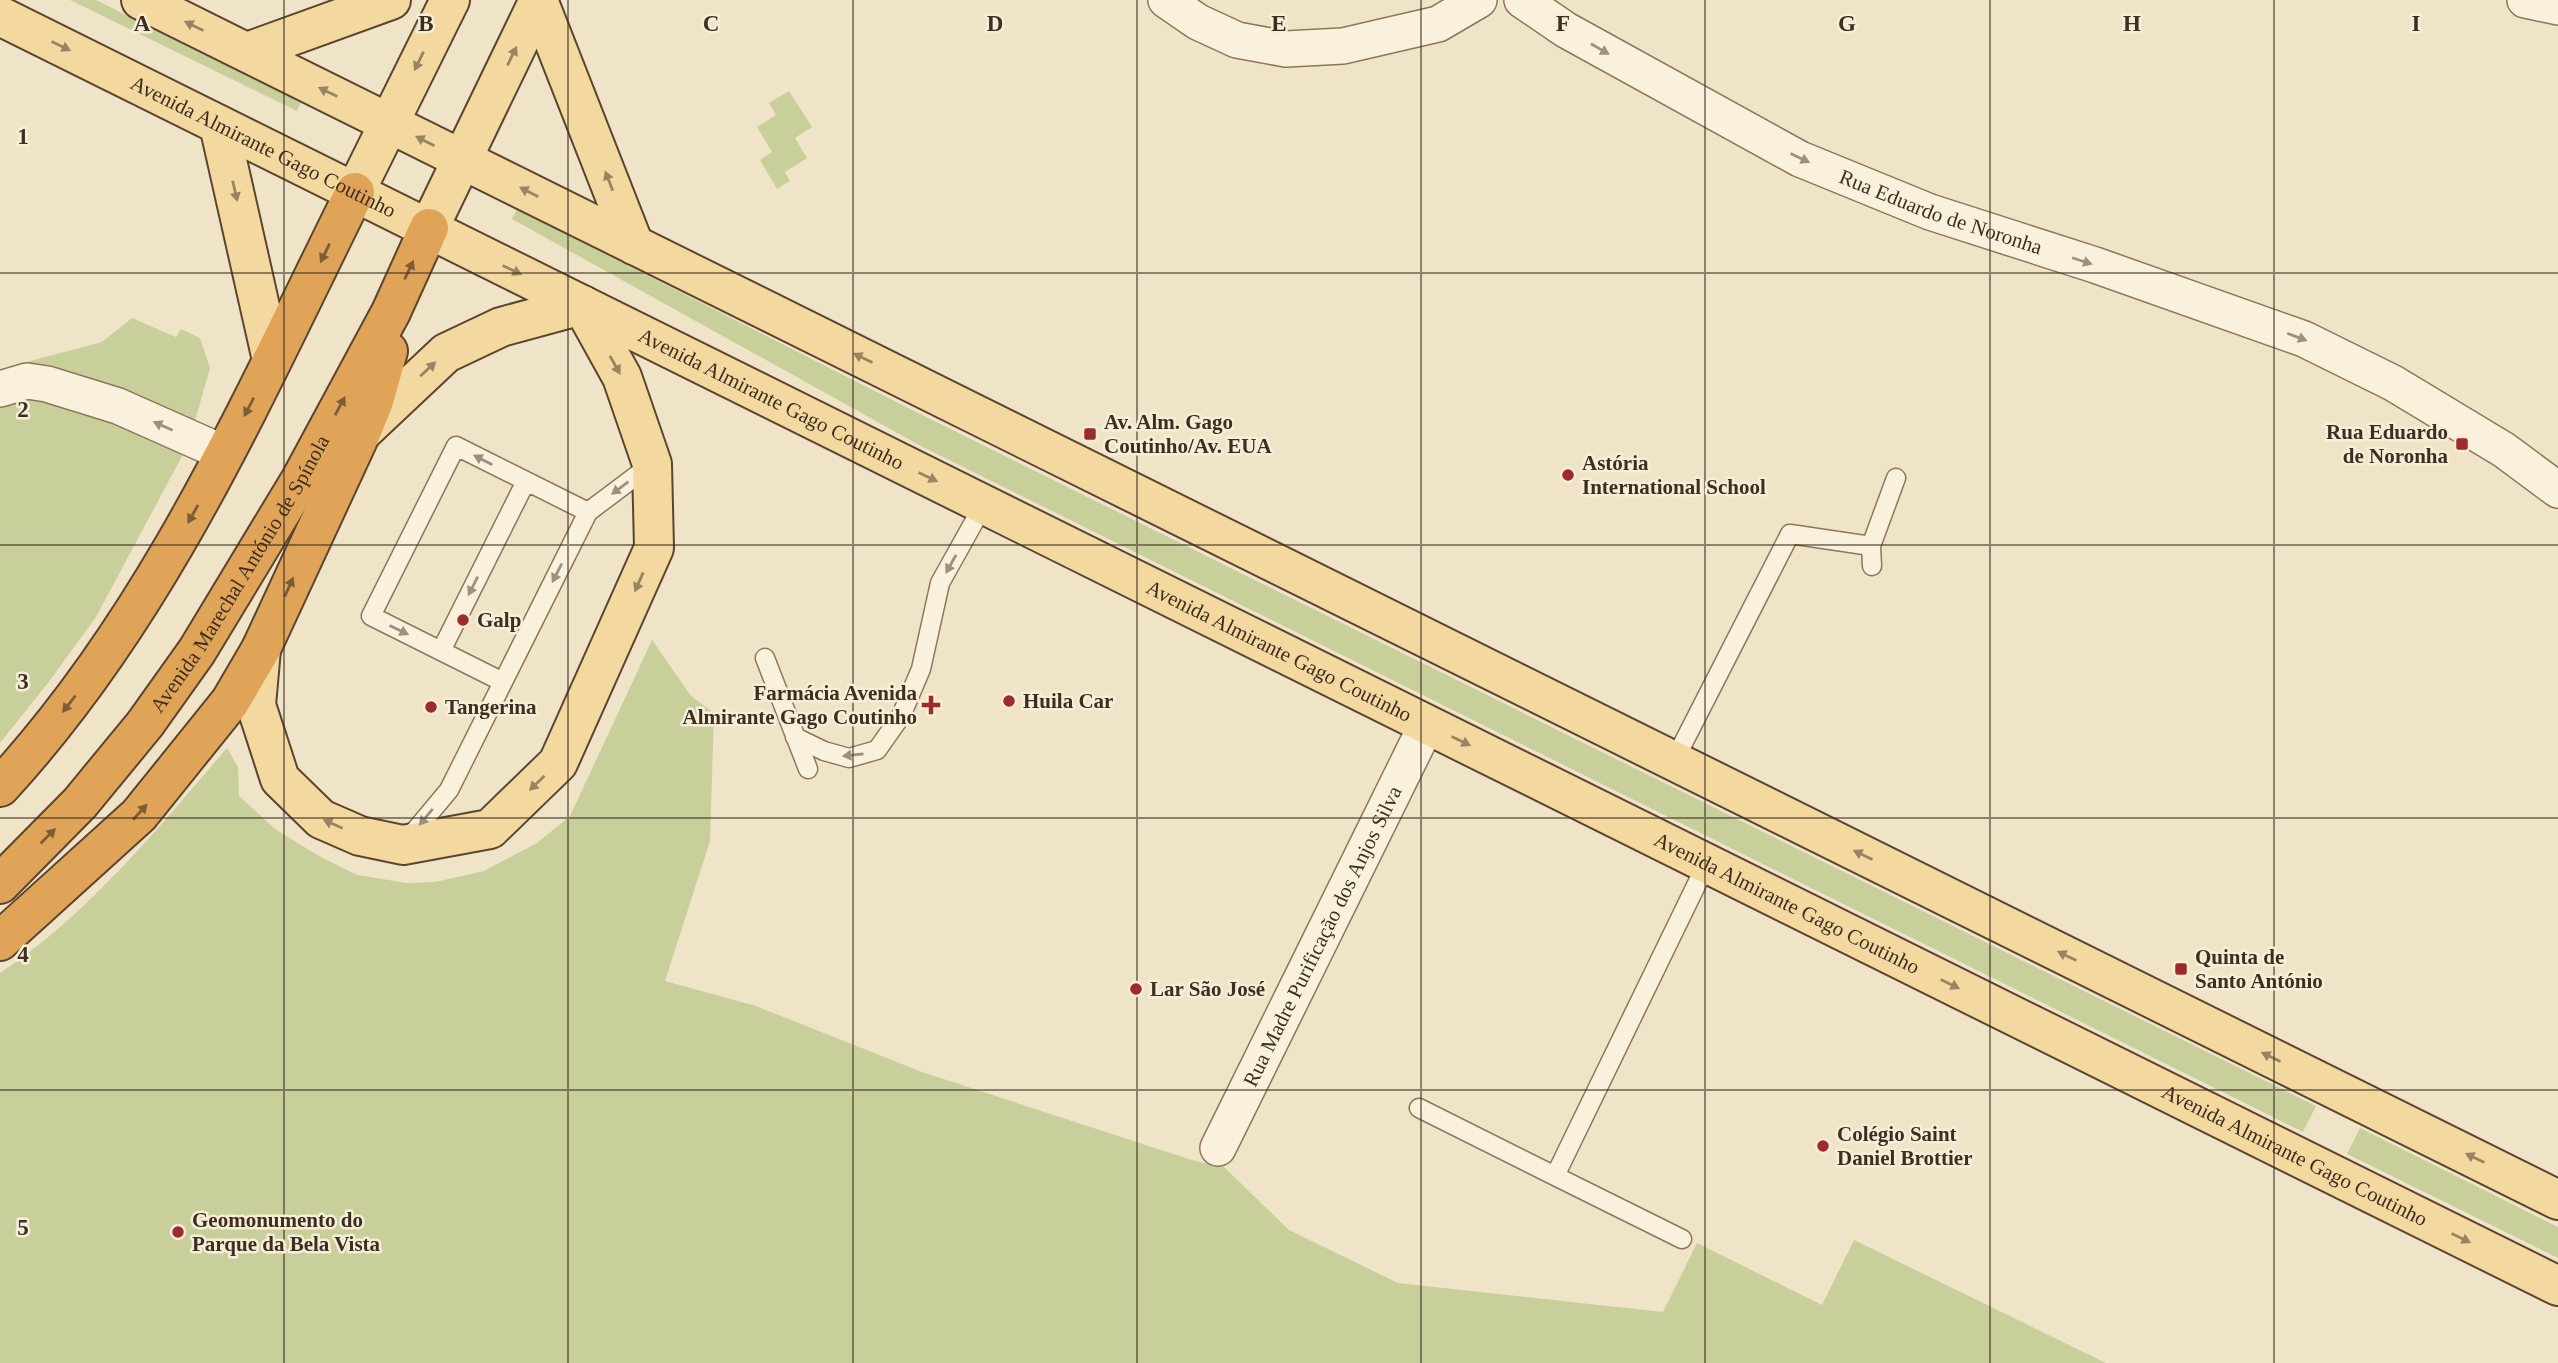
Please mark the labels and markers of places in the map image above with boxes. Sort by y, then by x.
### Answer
place label: Av. Alm. Gago Coutinho/Av. EUA [1104,410,1272,458]
place label: Rua Eduardo de Noronha [2326,420,2448,468]
marker: Av. Alm. Gago Coutinho/Av. EUA [1082,426,1098,442]
marker: Rua Eduardo de Noronha [2454,436,2470,452]
place label: Astória International School [1582,451,1766,499]
marker: Astória International School [1560,467,1576,483]
place label: Galp [477,608,521,632]
marker: Galp [455,612,471,628]
place label: Farmácia Avenida Almirante Gago Coutinho [682,681,917,729]
place label: Huila Car [1023,689,1113,713]
marker: Huila Car [1001,693,1017,709]
place label: Tangerina [445,695,537,719]
marker: Farmácia Avenida Almirante Gago Coutinho [923,697,939,713]
marker: Tangerina [423,699,439,715]
place label: Quinta de Santo António [2195,945,2323,993]
marker: Quinta de Santo António [2173,961,2189,977]
place label: Lar São José [1150,977,1265,1001]
marker: Lar São José [1128,981,1144,997]
place label: Colégio Saint Daniel Brottier [1837,1122,1973,1170]
marker: Colégio Saint Daniel Brottier [1815,1138,1831,1154]
place label: Geomonumento do Parque da Bela Vista [192,1208,381,1256]
marker: Geomonumento do Parque da Bela Vista [170,1224,186,1240]

